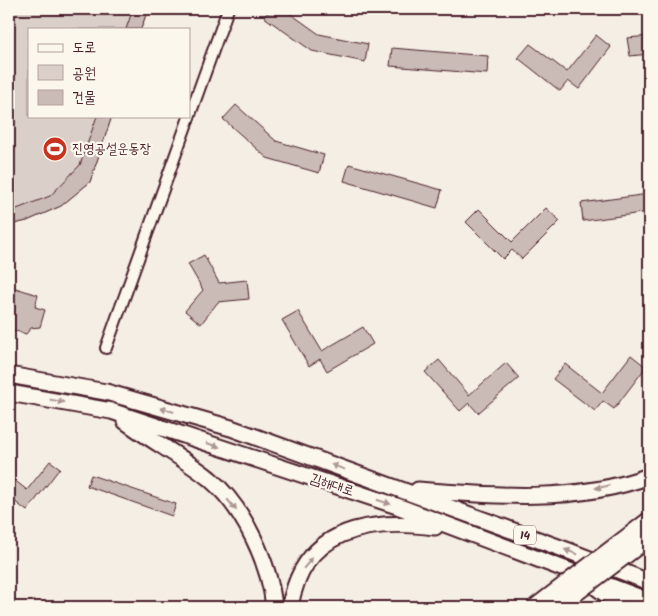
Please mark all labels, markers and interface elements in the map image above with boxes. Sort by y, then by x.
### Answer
legend [28,28,190,118]
text: 도로 [72,36,96,60]
text: 공원 [72,62,96,86]
text: 건물 [72,86,96,110]
sports icon: 진영공설운동장 [42,136,68,162]
place label: 진영공설운동장 [72,138,152,160]
one-way arrow [49,397,65,405]
one-way arrow [159,405,174,413]
one-way arrow [205,442,220,449]
one-way arrow [330,463,345,470]
street label: 김해대로 [307,468,357,502]
one-way arrow [593,484,609,492]
one-way arrow [226,499,237,511]
one-way arrow [376,499,391,506]
road number: 14 [514,526,536,544]
one-way arrow [564,547,579,555]
one-way arrow [302,556,313,569]

